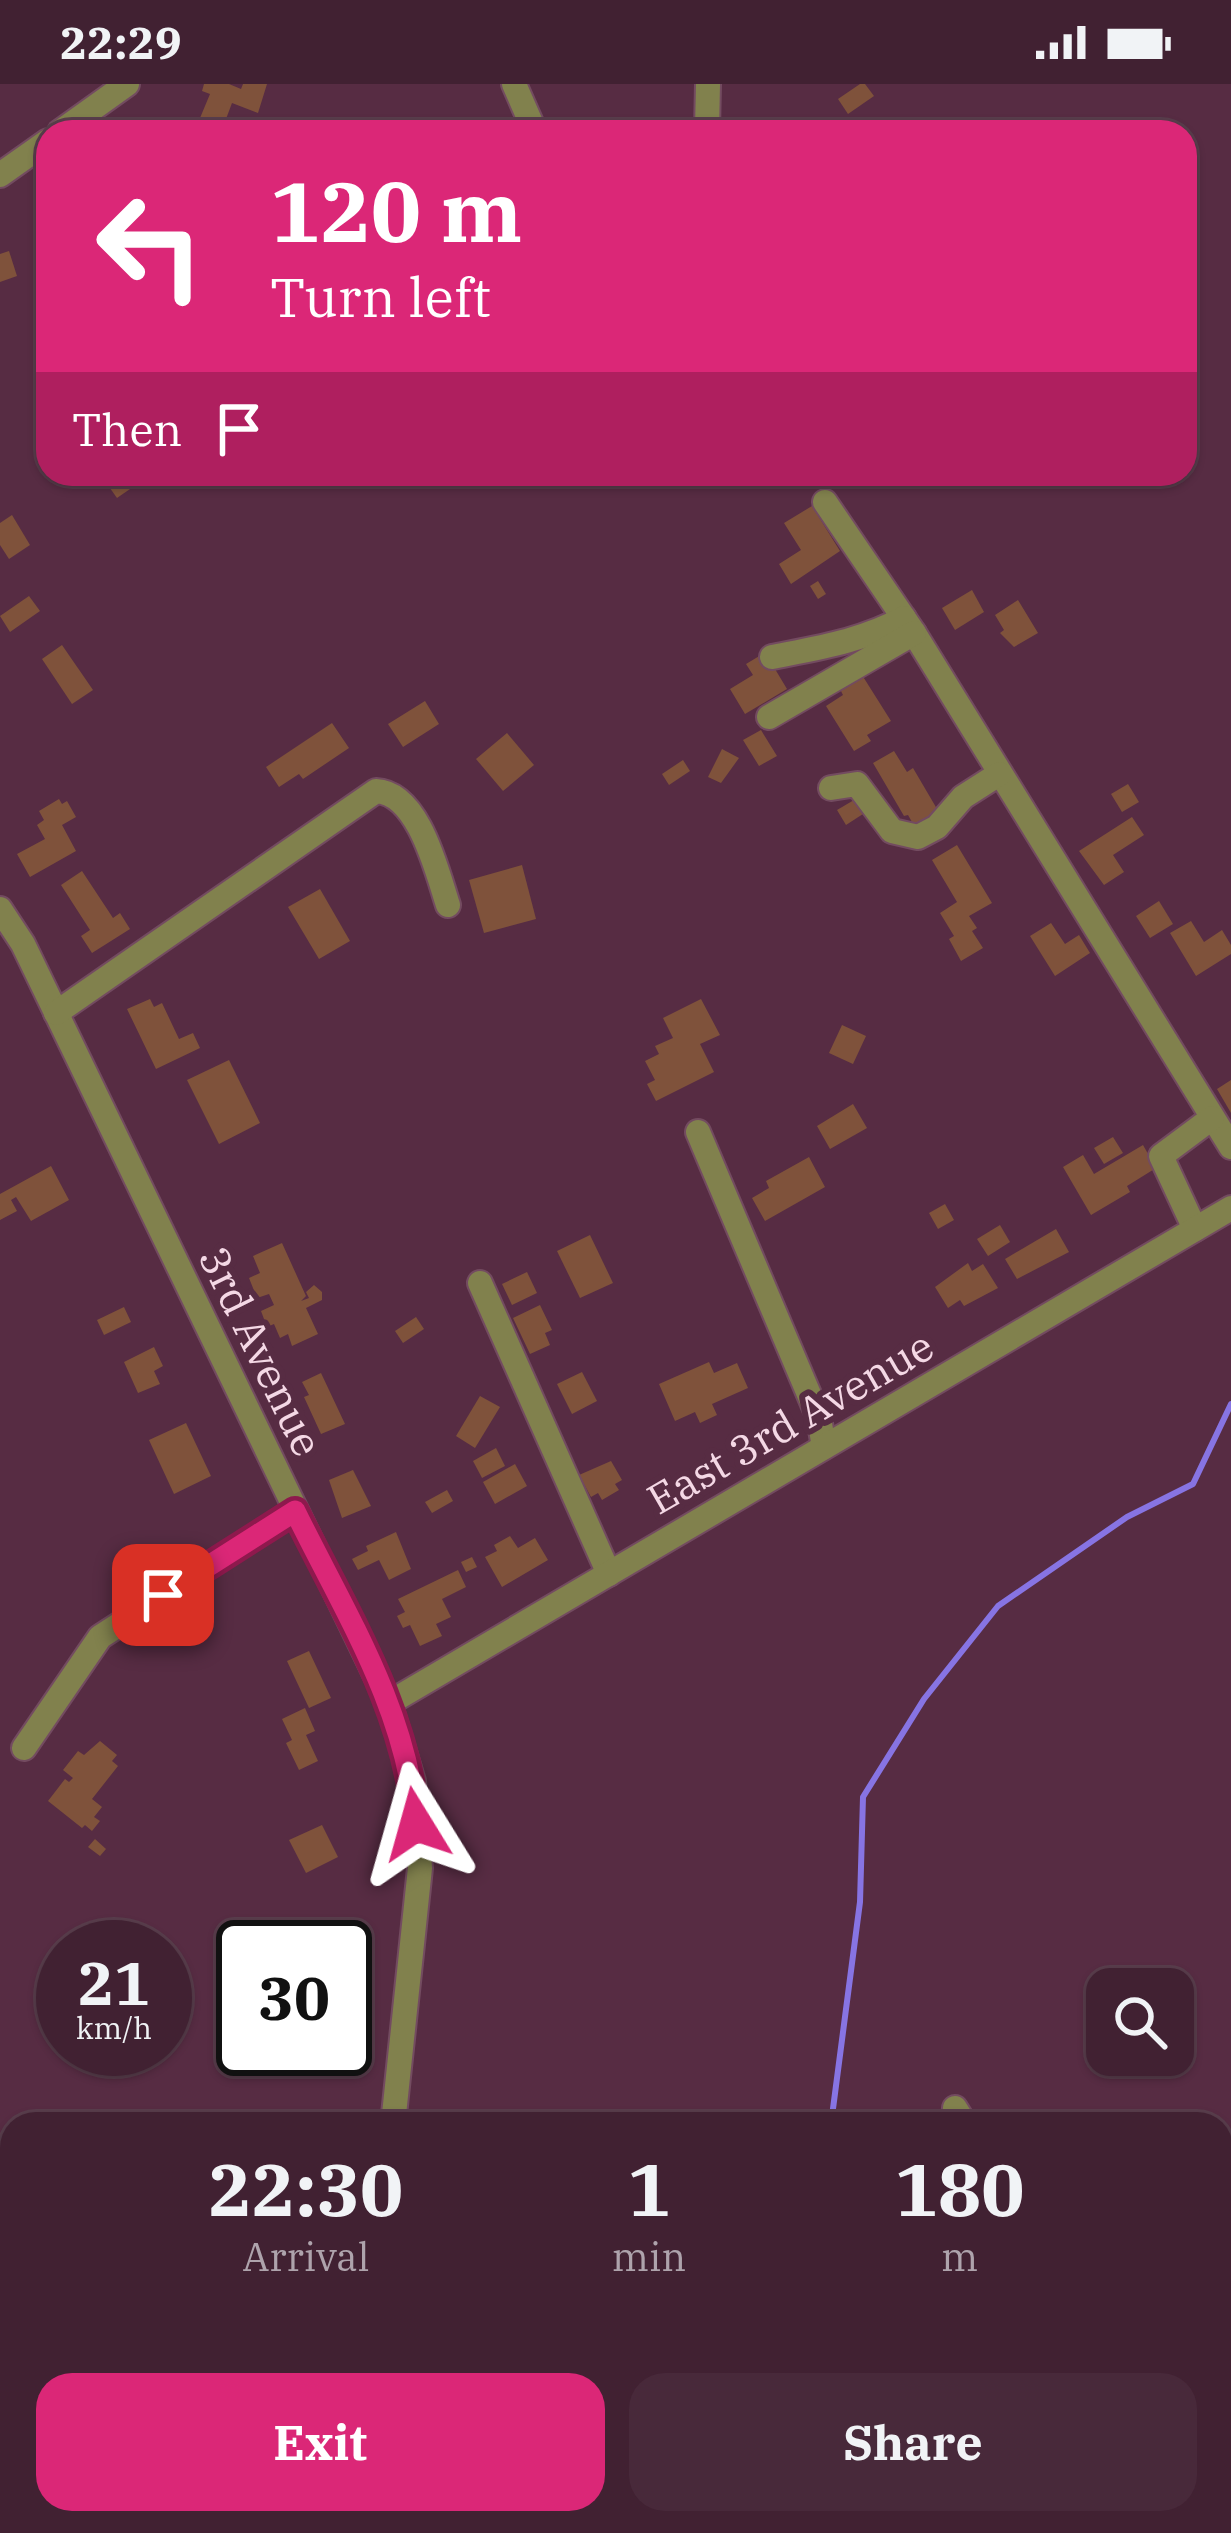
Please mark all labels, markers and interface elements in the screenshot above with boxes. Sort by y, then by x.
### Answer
text: 22:29 [60,13,182,71]
text: 120 m [270,156,522,265]
icon: left [72,168,228,324]
text: Turn left [270,262,491,332]
icon: arrive [206,396,272,462]
text: Then [72,400,182,458]
street label: 3rd Avenue [187,1237,335,1465]
street label: East 3rd Avenue [637,1318,943,1526]
pin [112,1544,214,1646]
icon: arrive [130,1562,196,1628]
position arrow [353,1761,479,1887]
speed limit sign: 30 [216,1920,372,2076]
text: 21 [78,1943,150,2022]
map controls [1086,1968,1194,2076]
button: search [1086,1968,1194,2076]
text: km/h [76,2008,152,2047]
text: 22:30 [209,2142,403,2236]
text: 1 [627,2142,671,2236]
text: 180 [895,2142,1024,2236]
text: Arrival [242,2231,369,2282]
text: min [612,2231,686,2282]
text: m [941,2231,978,2282]
button: Exit [36,2373,605,2511]
button: Share [629,2373,1197,2511]

